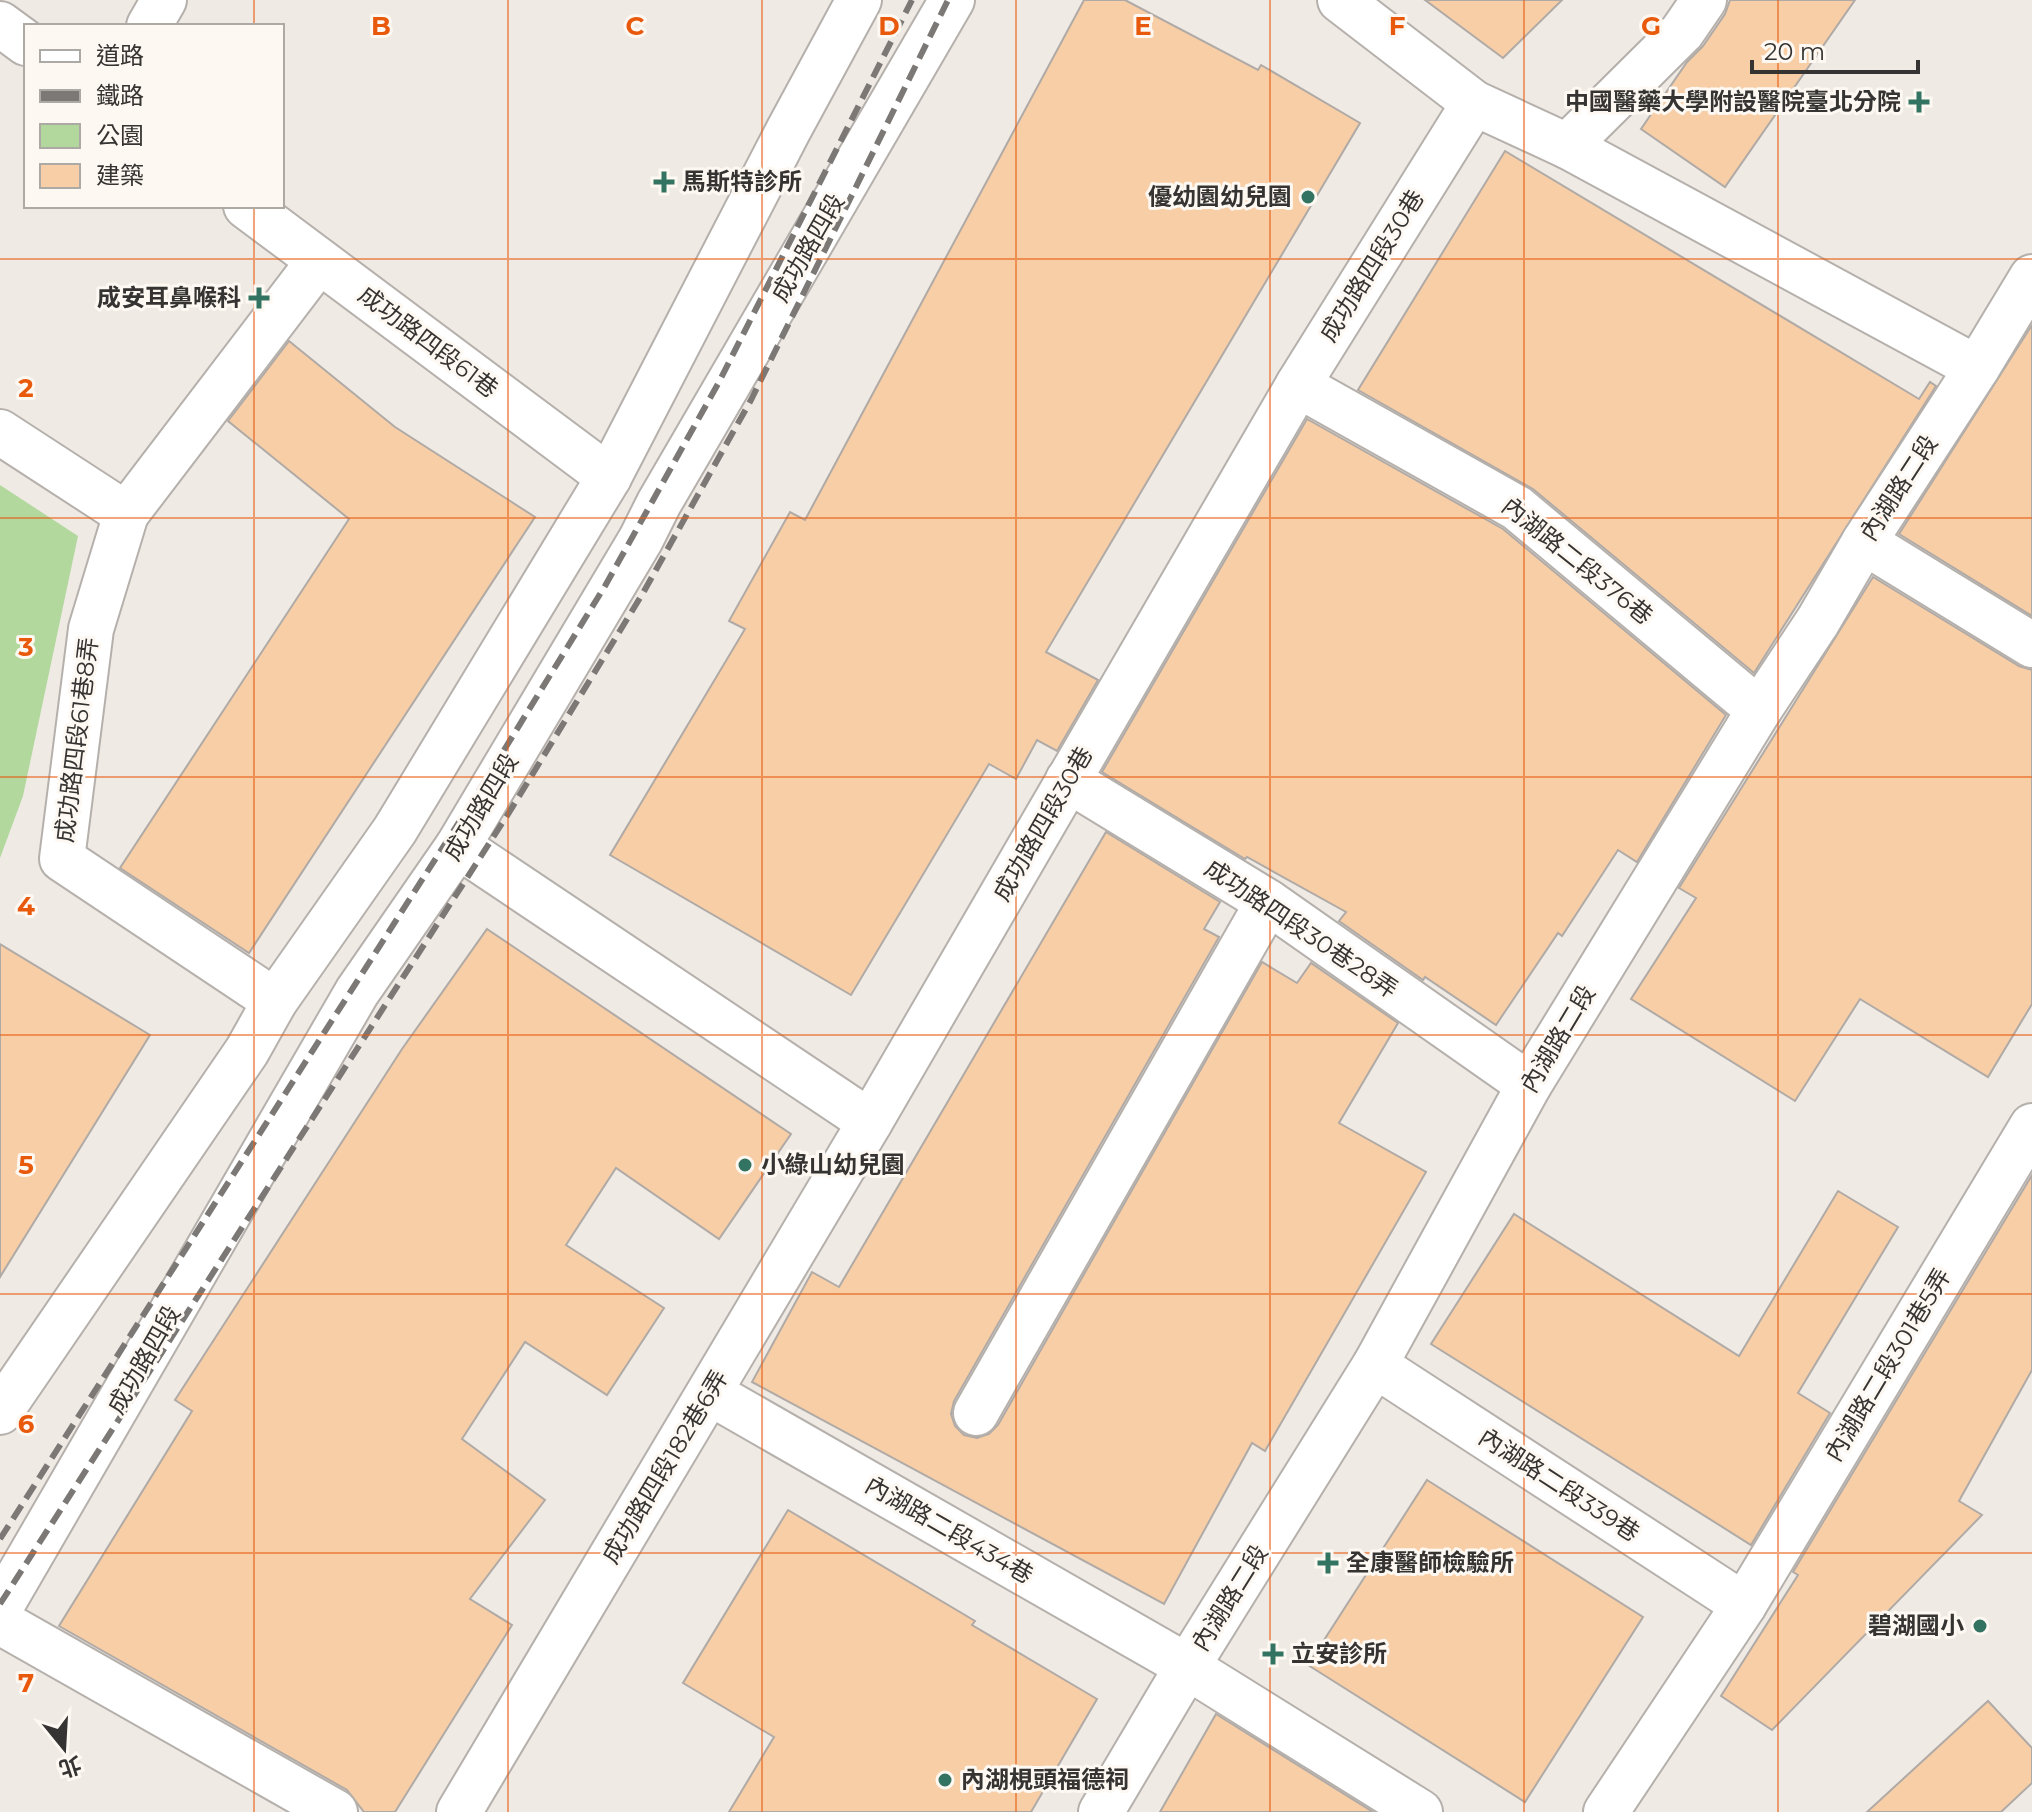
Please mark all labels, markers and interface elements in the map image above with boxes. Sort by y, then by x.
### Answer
text: B [371,10,391,42]
text: C [626,10,645,42]
text: D [878,10,900,42]
text: E [1134,10,1152,42]
text: F [1389,10,1405,42]
text: G [1641,10,1661,42]
legend [24,24,284,208]
scale bar [1752,24,1918,74]
text: 20 m [1764,37,1825,66]
text: 道路 [96,41,144,70]
text: 鐵路 [96,81,144,110]
place label: 中國醫藥大學附設醫院臺北分院 [1565,87,1901,116]
marker: 中國醫藥大學附設醫院臺北分院 [1908,91,1930,113]
text: 公園 [96,121,144,150]
text: 建築 [96,161,144,190]
place label: 馬斯特診所 [682,167,802,196]
marker: 馬斯特診所 [653,171,675,193]
place label: 優幼園幼兒園 [1148,182,1292,211]
street label: 成功路四段30巷 [1313,185,1430,347]
marker: 優幼園幼兒園 [1299,188,1317,206]
street label: 成功路四段 [765,189,850,307]
street label: 成功路四段61巷 [353,280,504,404]
place label: 成安耳鼻喉科 [97,283,241,312]
marker: 成安耳鼻喉科 [248,287,270,309]
text: 2 [18,372,34,404]
street label: 內湖路二段 [1854,430,1943,546]
street label: 內湖路二段376巷 [1496,491,1659,630]
text: 3 [17,631,34,663]
street label: 成功路四段61巷8弄 [50,636,103,844]
street label: 成功路四段30巷 [987,741,1098,906]
street label: 成功路四段 [437,748,524,866]
street label: 成功路四段30巷28弄 [1199,853,1403,1004]
text: 4 [17,890,35,922]
street label: 內湖路二段 [1514,980,1601,1098]
text: 5 [18,1149,34,1181]
place label: 小綠山幼兒園 [761,1150,905,1179]
marker: 小綠山幼兒園 [736,1156,754,1174]
street label: 內湖路二段301巷5弄 [1819,1263,1957,1466]
street label: 成功路四段 [101,1301,186,1419]
street label: 成功路四段182巷6弄 [595,1365,734,1569]
text: 6 [18,1408,35,1440]
street label: 內湖路二段339巷 [1474,1422,1645,1547]
street label: 內湖路二段434巷 [860,1470,1038,1589]
street label: 內湖路二段 [1185,1539,1274,1656]
place label: 全康醫師檢驗所 [1346,1548,1514,1577]
marker: 全康醫師檢驗所 [1317,1552,1339,1574]
place label: 碧湖國小 [1868,1611,1964,1640]
marker: 碧湖國小 [1971,1617,1989,1635]
place label: 立安診所 [1291,1639,1387,1668]
marker: 立安診所 [1262,1643,1284,1665]
text: 7 [18,1667,34,1699]
north arrow [24,1708,104,1788]
text: 北 [55,1750,85,1783]
place label: 內湖梘頭福德祠 [961,1765,1129,1794]
marker: 內湖梘頭福德祠 [936,1771,954,1789]

